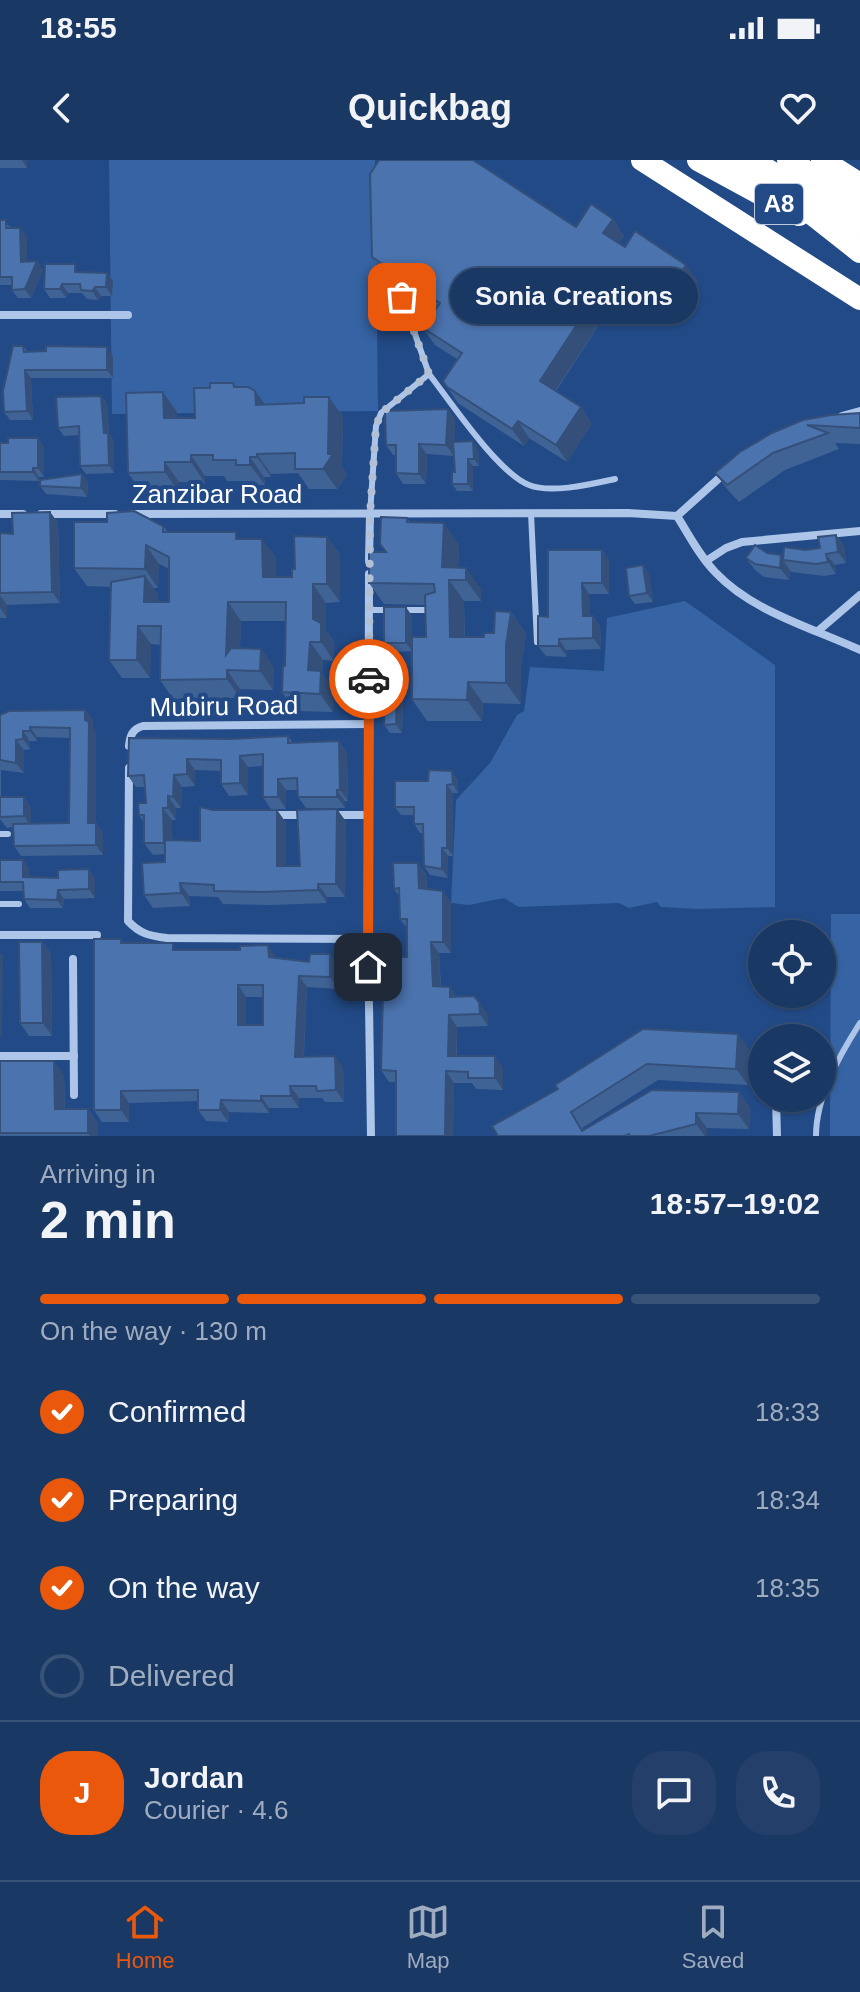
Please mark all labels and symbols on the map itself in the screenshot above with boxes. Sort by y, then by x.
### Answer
road number: A8 [755,184,803,224]
pin [368,263,436,331]
callout: Sonia Creations [450,269,698,325]
street label: Zanzibar Road [132,479,302,509]
courier [329,639,409,719]
street label: Mubiru Road [149,690,299,722]
pin [334,933,402,1001]

